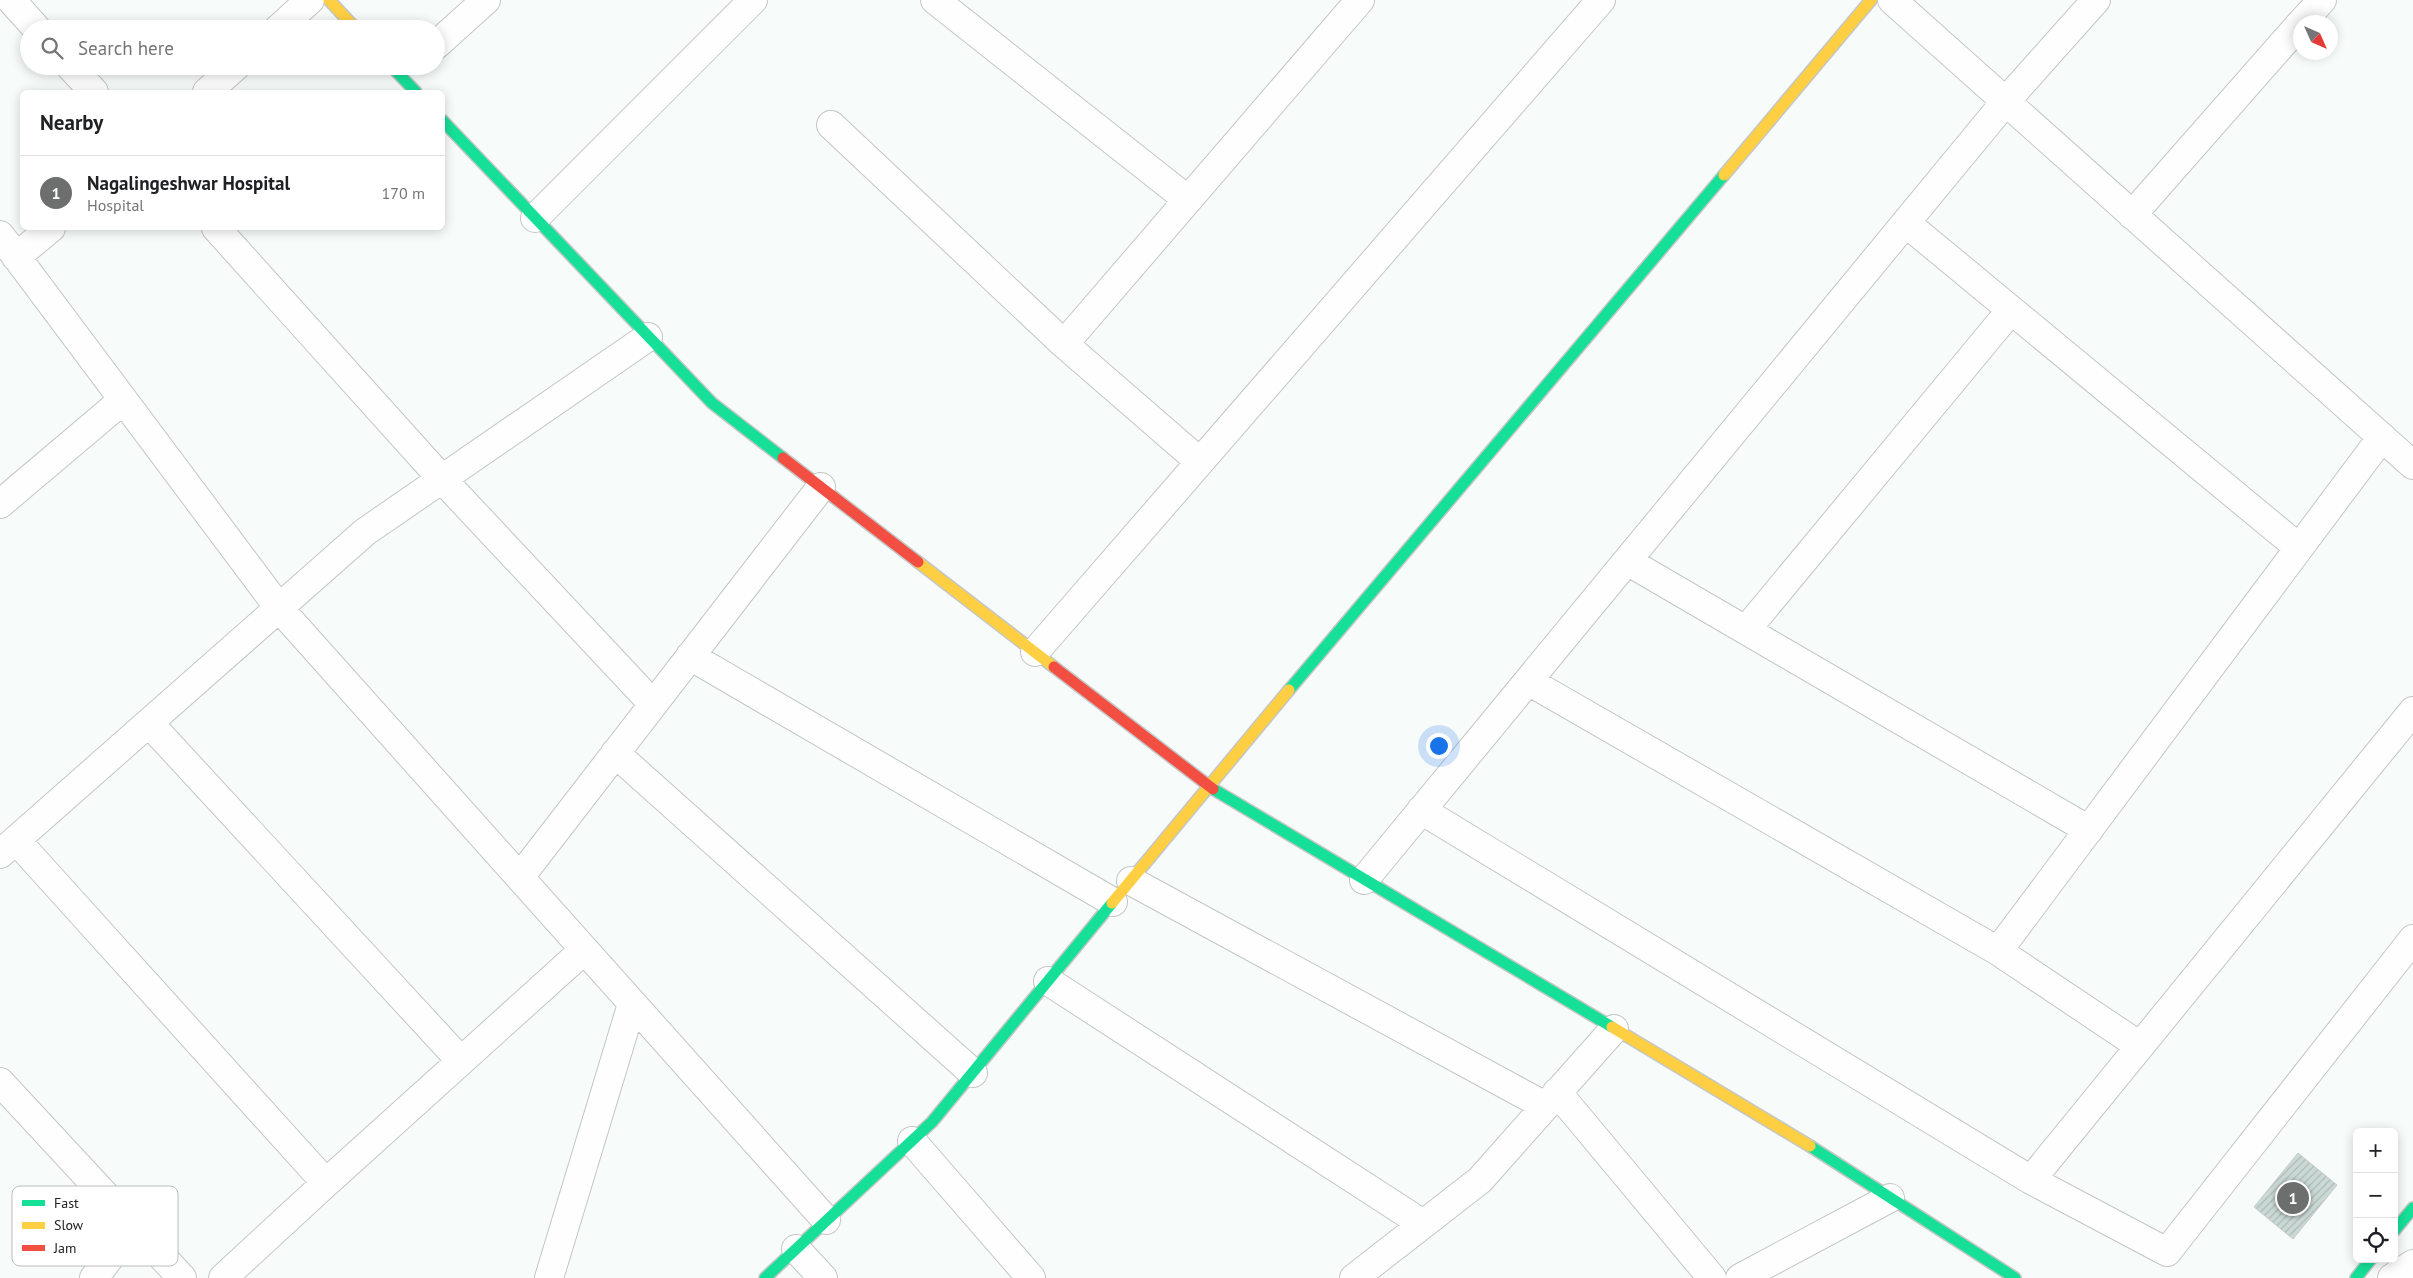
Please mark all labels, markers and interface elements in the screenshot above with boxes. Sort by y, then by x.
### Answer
north arrow [2293,15,2338,60]
search box [20,20,445,75]
icon: search [38,34,66,62]
text: Search here [78,36,174,60]
text: Nearby [40,109,103,136]
text: Nagalingeshwar Hospital [87,171,290,195]
text: 1 [51,183,61,203]
text: 170 m [382,183,425,203]
text: Hospital [87,195,144,215]
your location [1426,733,1452,759]
map controls [2353,1128,2398,1263]
button: + [2353,1128,2398,1173]
button: − [2353,1173,2398,1218]
pin: 1 [2277,1179,2309,1217]
legend [12,1186,178,1266]
text: Fast [54,1194,79,1212]
text: Slow [54,1216,84,1234]
button: locate [2353,1218,2398,1263]
text: Jam [53,1239,76,1257]

